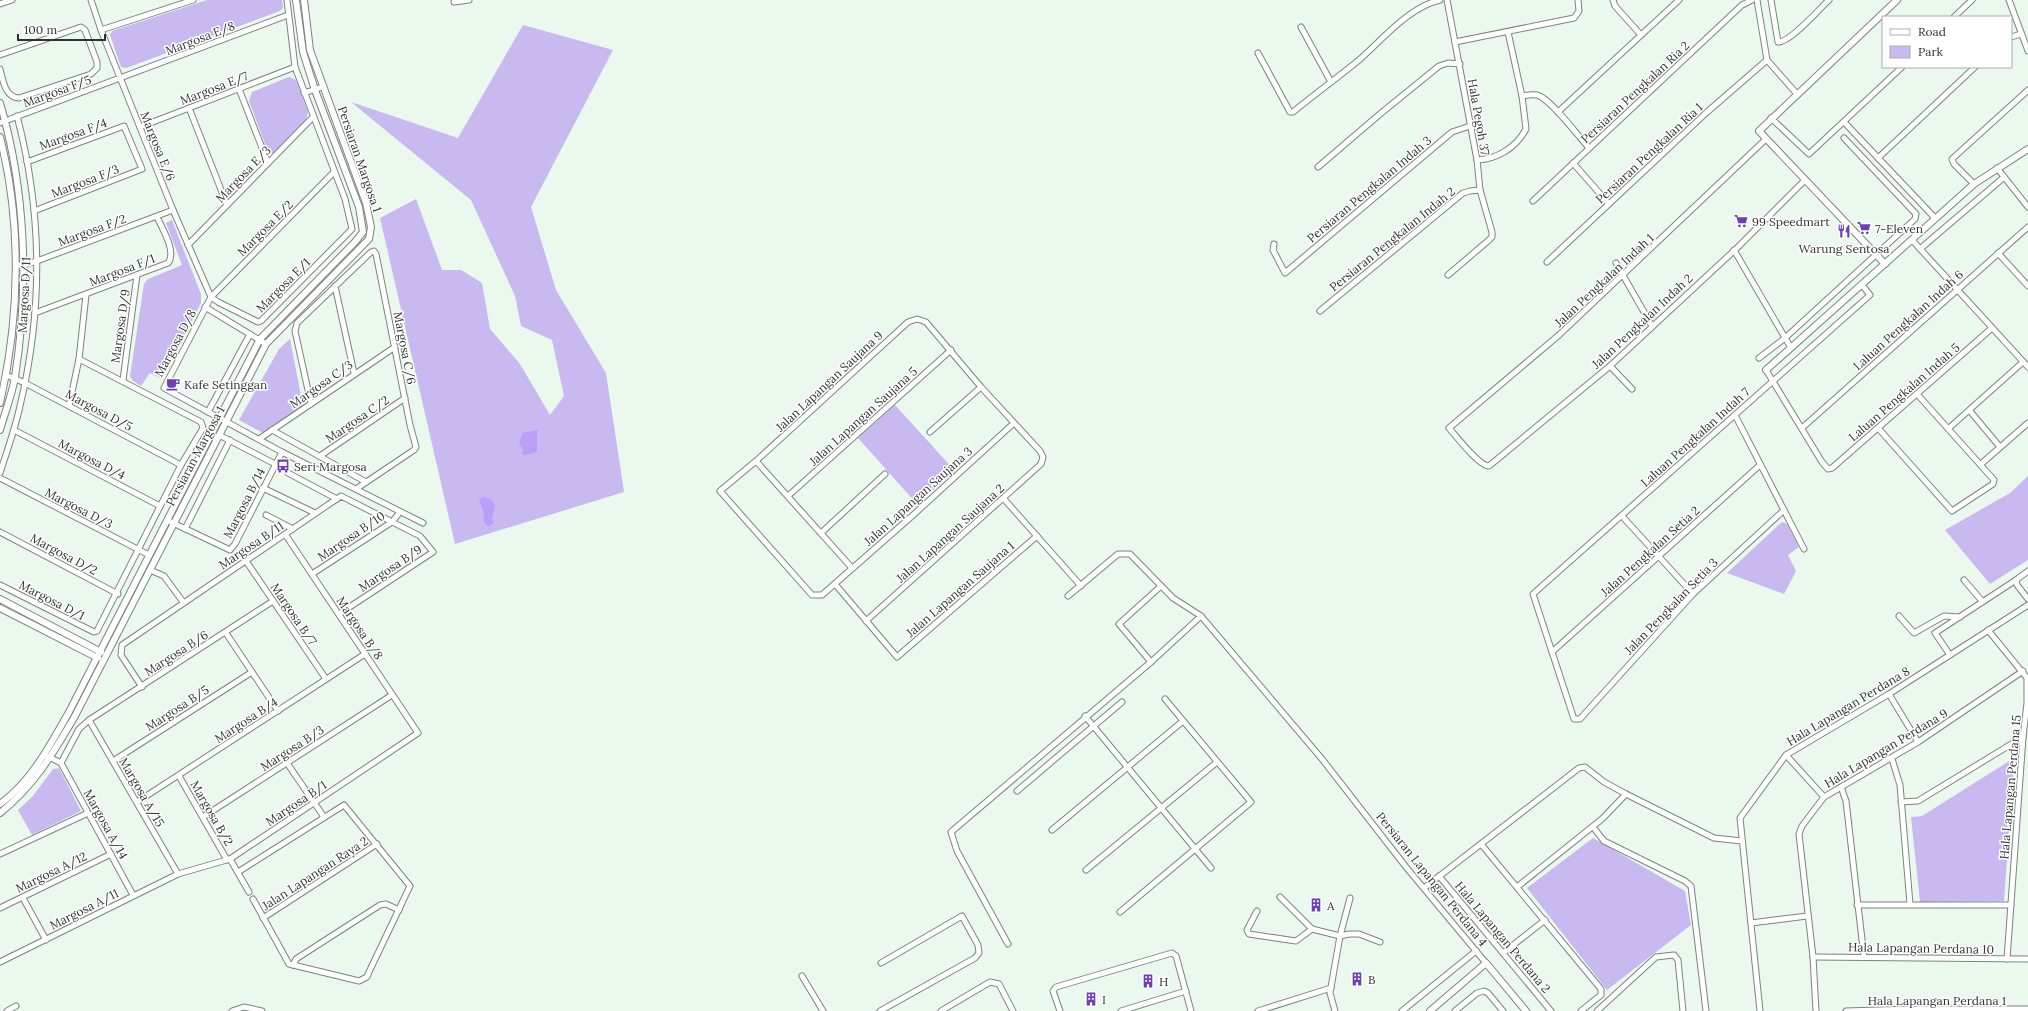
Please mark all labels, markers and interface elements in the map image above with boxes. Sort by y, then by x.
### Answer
scale bar [18,16,105,42]
legend [1882,16,2012,68]
street label: Margosa E/8 [163,18,237,59]
text: 100 m [24,22,57,37]
text: Road [1918,24,1946,39]
street label: Persiaran Pengkalan Ria 2 [1578,38,1692,146]
text: Park [1918,44,1944,59]
street label: Margosa E/7 [178,68,251,109]
street label: Margosa F/5 [21,72,93,111]
street label: Hala Pegoh 37 [1465,77,1493,157]
street label: Persiaran Pengkalan Ria 1 [1592,100,1706,206]
street label: Persiaran Margosa 1 [335,104,385,214]
street label: Margosa E/6 [136,109,179,183]
street label: Margosa F/4 [37,115,110,154]
street label: Persiaran Pengkalan Indah 3 [1304,132,1434,245]
street label: Margosa E/3 [212,142,275,206]
street label: Margosa F/3 [49,161,122,202]
street label: Persiaran Pengkalan Indah 2 [1326,184,1458,294]
street label: Margosa E/2 [234,197,297,260]
street label: Margosa F/2 [56,211,128,250]
supermarket icon: 99 Speedmart [1733,213,1749,229]
place label: 99 Speedmart [1752,214,1830,229]
supermarket icon: 7-Eleven [1856,220,1872,236]
place label: 7-Eleven [1875,221,1923,236]
restaurant icon: Warung Sentosa [1836,223,1852,239]
street label: Jalan Pengkalan Indah 1 [1551,230,1657,331]
place label: Warung Sentosa [1799,241,1890,256]
street label: Margosa F/1 [87,251,157,290]
street label: Margosa E/1 [253,255,314,316]
street label: Margosa D/11 [15,257,34,333]
street label: Laluan Pengkalan Indah 6 [1850,267,1966,373]
street label: Jalan Pengkalan Indah 2 [1588,270,1695,372]
street label: Margosa D/9 [107,288,134,364]
street label: Margosa D/8 [151,307,200,380]
street label: Margosa C/6 [390,310,419,386]
street label: Jalan Lapangan Saujana 9 [772,328,886,435]
street label: Laluan Pengkalan Indah 5 [1845,340,1963,444]
street label: Margosa C/3 [286,357,356,412]
street label: Jalan Lapangan Saujana 5 [805,363,920,469]
cafe icon: Kafe Setinggan [165,376,181,392]
place label: Kafe Setinggan [184,377,267,392]
street label: Laluan Pengkalan Indah 7 [1637,384,1753,490]
street label: Margosa D/5 [62,386,135,435]
street label: Margosa C/2 [322,392,392,447]
street label: Persiaran Margosa 1 [162,404,228,508]
street label: Margosa D/4 [55,436,129,483]
street label: Jalan Lapangan Saujana 3 [860,443,975,549]
bus stop icon: Seri Margosa [275,458,291,474]
place label: Seri Margosa [294,459,367,474]
street label: Margosa B/14 [220,465,269,541]
street label: Jalan Lapangan Saujana 2 [892,481,1007,586]
street label: Margosa D/3 [42,485,116,533]
street label: Jalan Pengkalan Setia 2 [1597,503,1703,600]
street label: Margosa B/10 [315,508,388,565]
street label: Margosa B/11 [216,518,287,573]
street label: Margosa D/2 [27,530,100,579]
street label: Jalan Lapangan Saujana 1 [902,538,1017,641]
street label: Margosa B/9 [356,541,425,595]
street label: Jalan Pengkalan Setia 3 [1620,555,1721,658]
street label: Margosa D/1 [16,577,87,624]
street label: Margosa B/7 [267,580,321,649]
street label: Margosa B/8 [333,594,387,663]
street label: Margosa B/6 [141,627,211,680]
street label: Hala Lapangan Perdana 8 [1784,663,1912,749]
street label: Margosa B/5 [142,682,212,735]
street label: Margosa B/4 [212,694,281,747]
street label: Hala Lapangan Perdana 9 [1822,705,1950,791]
street label: Hala Lapangan Perdana 15 [1996,714,2024,860]
street label: Margosa B/3 [257,722,327,775]
street label: Margosa A/15 [115,755,168,830]
street label: Margosa B/1 [263,777,330,830]
street label: Margosa B/2 [187,778,237,849]
street label: Margosa A/14 [80,786,132,862]
street label: Persiaran Lapangan Perdana 4 [1373,809,1491,949]
street label: Jalan Lapangan Raya 2 [258,833,371,913]
street label: Margosa A/12 [13,848,90,897]
street label: Hala Lapangan Perdana 2 [1452,878,1554,996]
street label: Margosa A/11 [47,885,121,934]
building icon: A [1308,897,1324,913]
place label: A [1326,898,1335,913]
street label: Hala Lapangan Perdana 10 [1848,939,1994,957]
building icon: B [1349,971,1365,987]
place label: B [1368,972,1375,987]
building icon: H [1140,973,1156,989]
place label: H [1159,974,1168,989]
building icon: I [1083,991,1099,1007]
place label: I [1102,992,1106,1007]
street label: Hala Lapangan Perdana 1 [1868,993,2006,1008]

